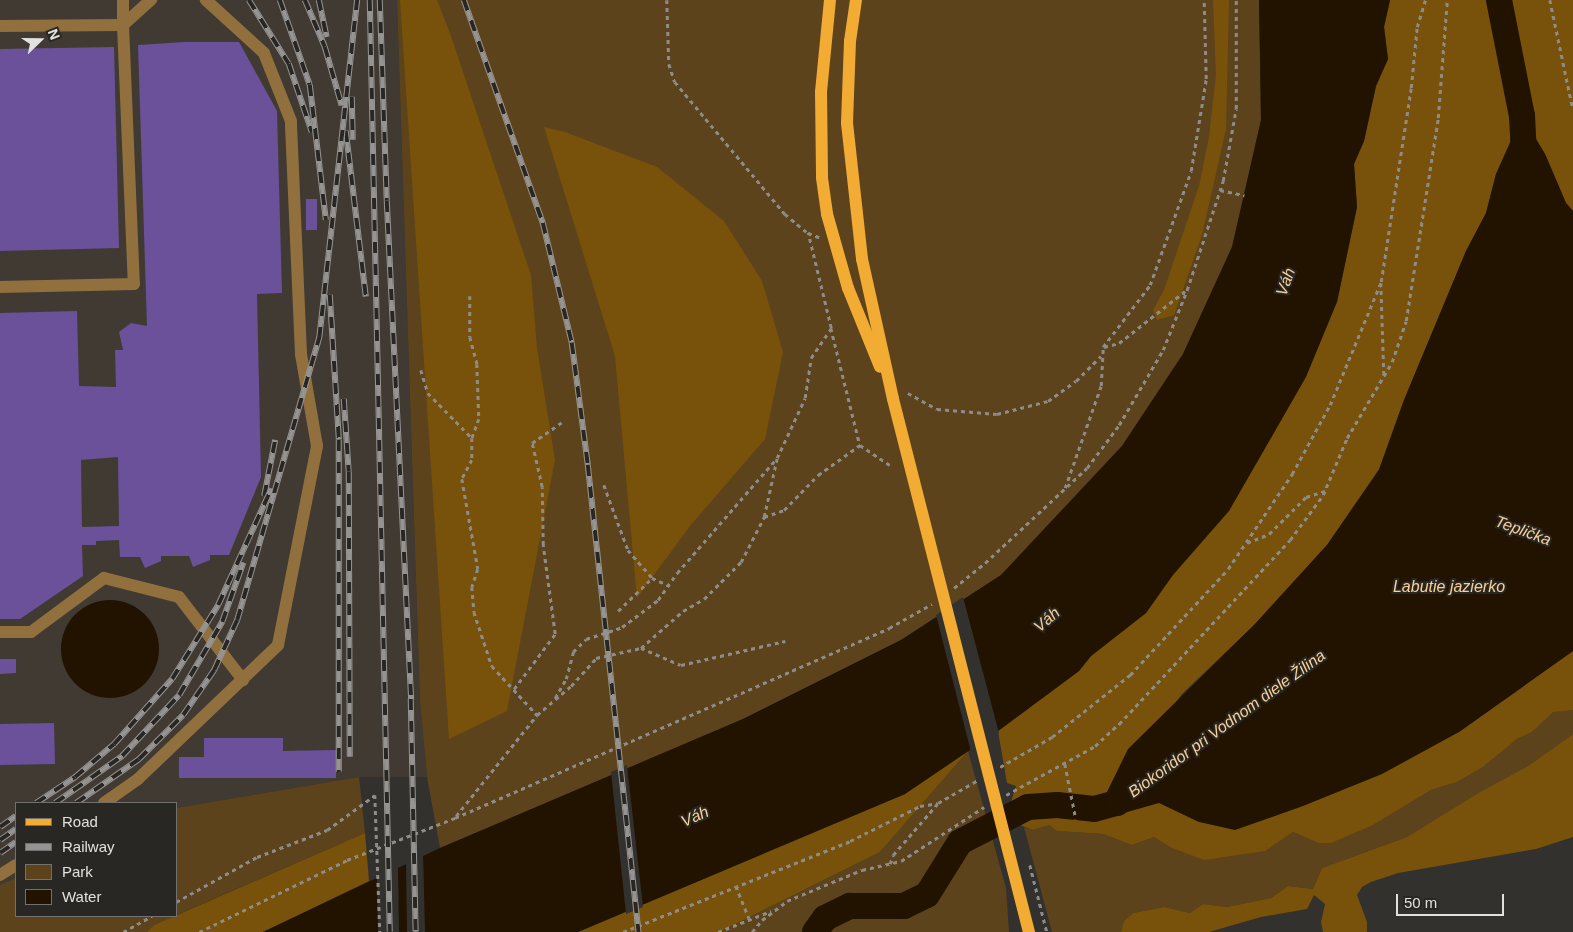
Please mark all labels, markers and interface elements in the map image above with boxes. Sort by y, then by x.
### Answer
north arrow [15,15,65,65]
text: N [45,27,63,42]
water label: Váh [1272,265,1300,299]
water label: Teplička [1492,512,1554,550]
water label: Labutie jazierko [1393,577,1505,597]
water label: Váh [1030,603,1064,637]
water label: Biokoridor pri Vodnom diele Žilina [1125,646,1329,802]
legend [15,802,178,917]
water label: Váh [678,802,712,832]
text: Road [62,813,98,830]
text: Railway [62,838,115,855]
text: Park [62,863,93,880]
scale bar [1398,884,1506,916]
text: Water [62,888,101,905]
text: 50 m [1404,894,1437,911]

